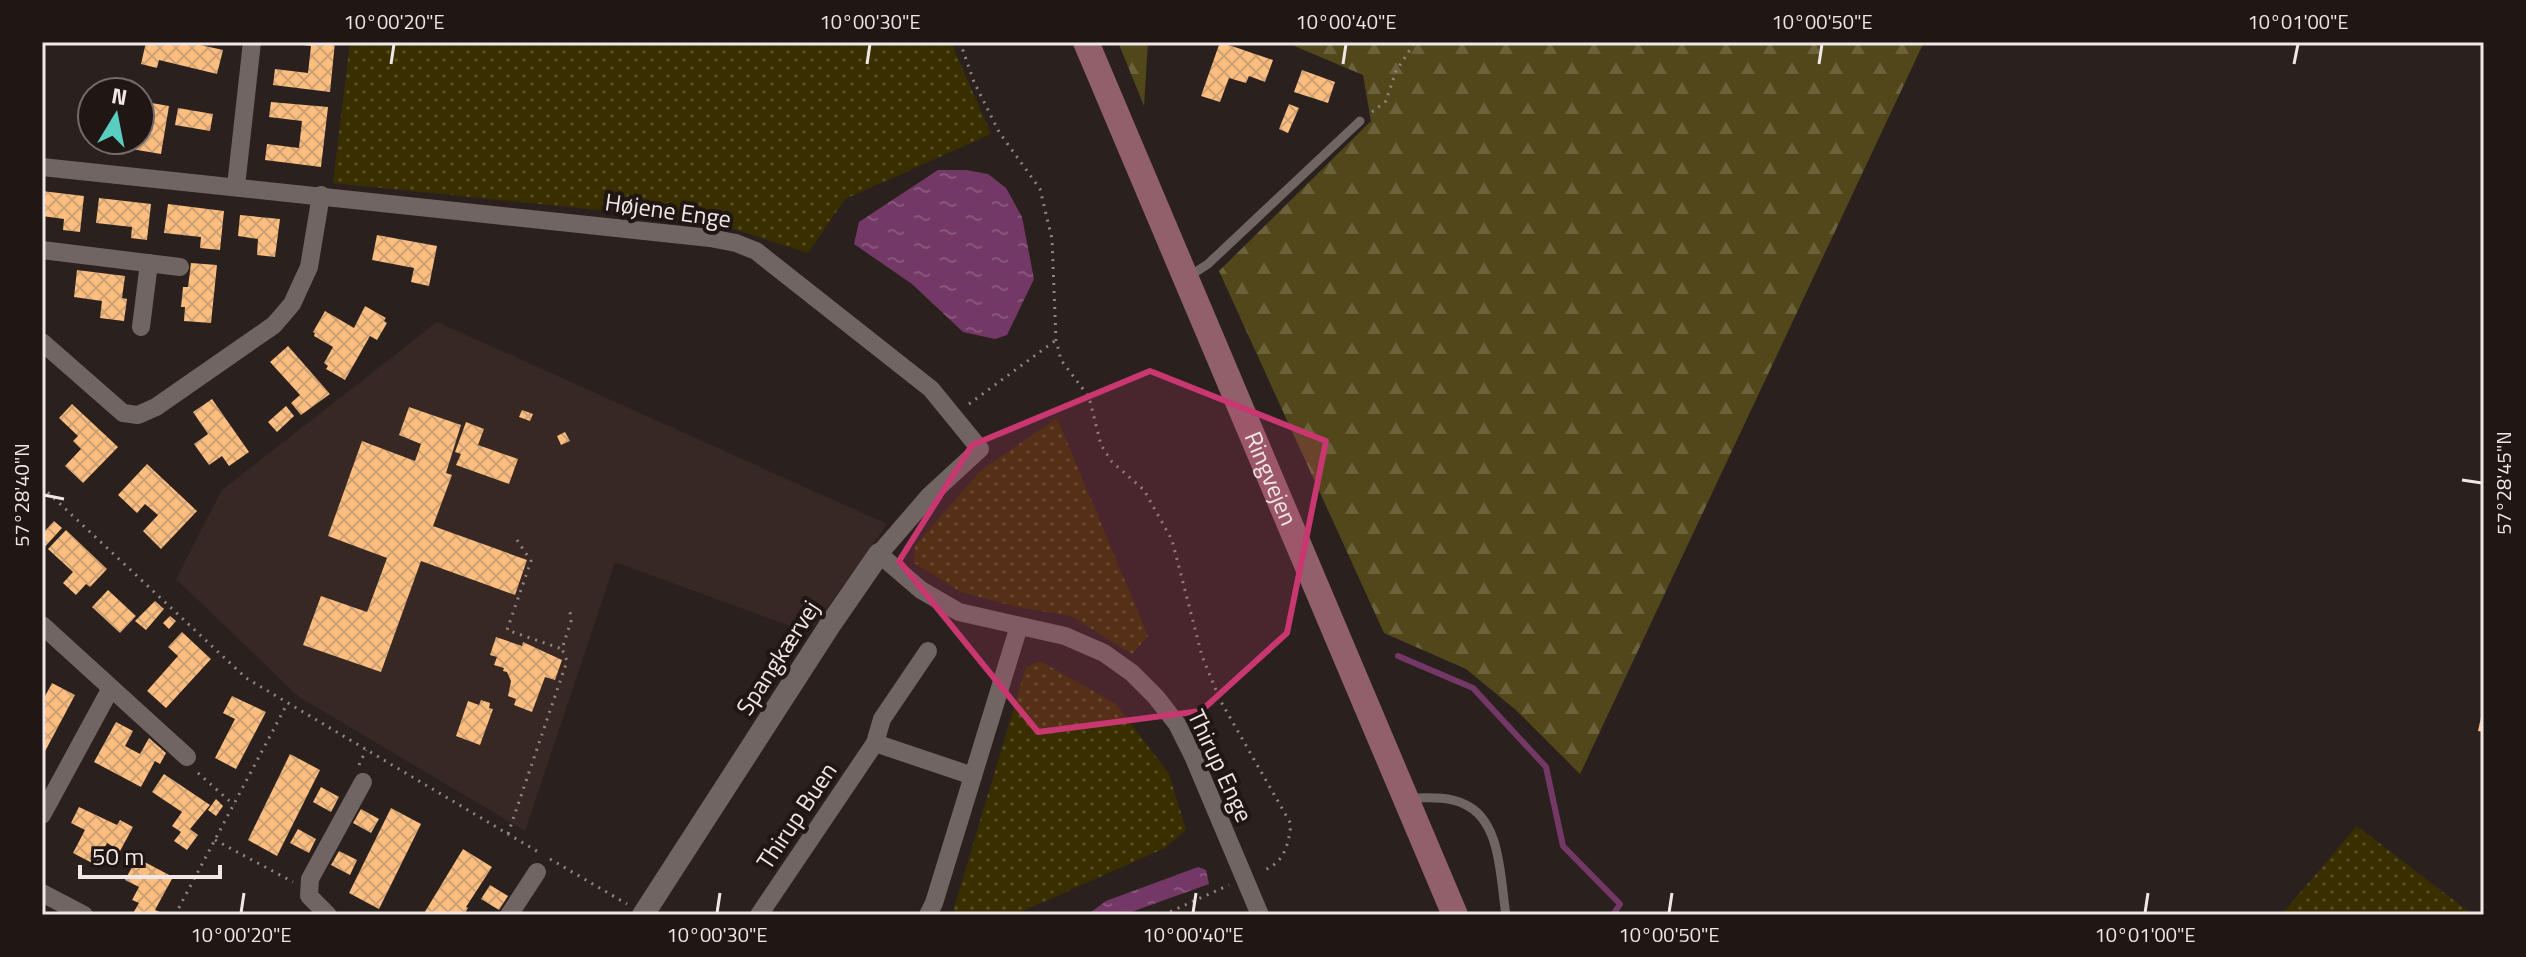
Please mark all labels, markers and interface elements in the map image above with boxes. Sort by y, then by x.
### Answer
text: 10°00'20"E [343,6,445,37]
text: 10°00'30"E [819,6,921,37]
text: 10°00'40"E [1295,6,1397,37]
text: 10°00'50"E [1771,6,1873,37]
text: 10°01'00"E [2247,6,2349,37]
north arrow [76,76,156,156]
text: N [109,78,130,114]
street label: Højene Enge [603,183,734,237]
street label: Ringvejen [1236,426,1307,531]
text: 57°28'45"N [2488,431,2519,535]
text: 57°28'40"N [6,443,37,547]
street label: Spangkærvej [726,593,828,722]
street label: Thirup Enge [1179,703,1263,828]
street label: Thirup Buen [747,755,845,876]
scale bar [80,829,220,879]
text: 50 m [92,838,144,874]
text: 10°00'20"E [190,919,292,950]
text: 10°00'30"E [666,919,768,950]
text: 10°00'40"E [1142,919,1244,950]
text: 10°00'50"E [1618,919,1720,950]
text: 10°01'00"E [2094,919,2196,950]

